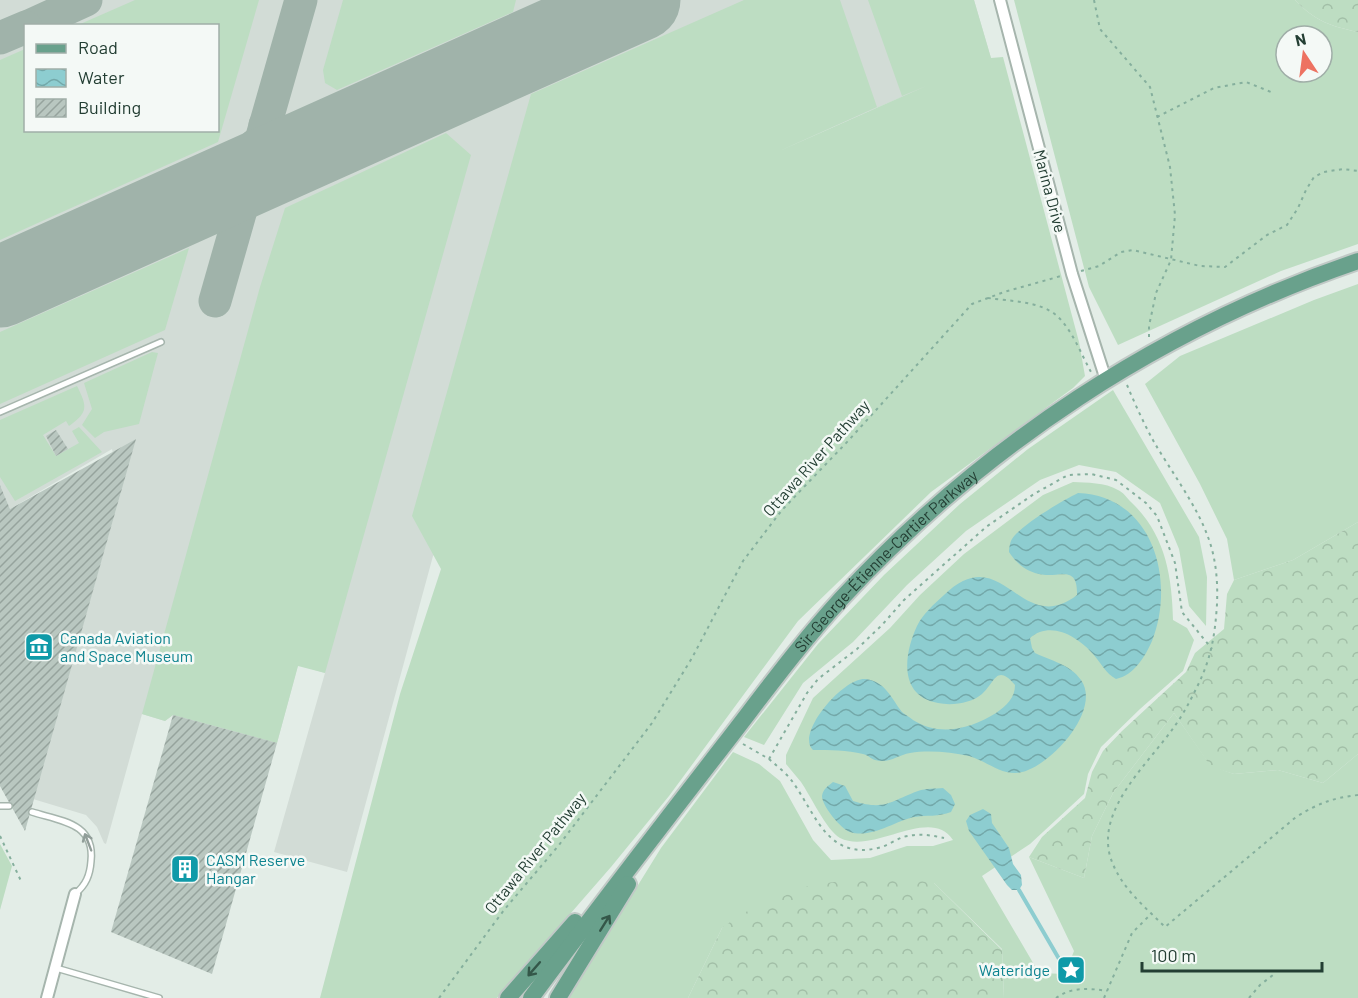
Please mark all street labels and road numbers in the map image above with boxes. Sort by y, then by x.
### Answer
street label: Marina Drive [1030,147,1071,234]
street label: Ottawa River Pathway [758,395,873,520]
street label: Sir-George-Étienne-Cartier Parkway [790,465,982,656]
street label: Ottawa River Pathway [480,788,590,917]

